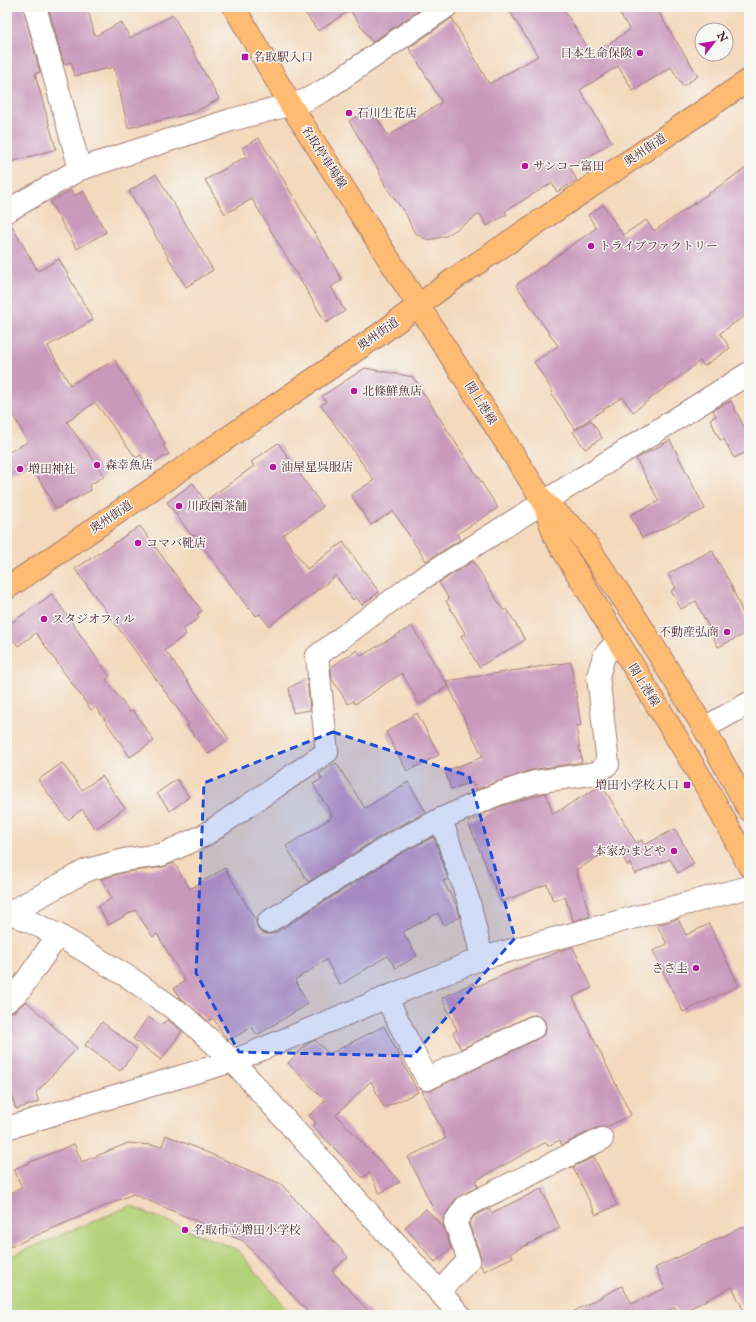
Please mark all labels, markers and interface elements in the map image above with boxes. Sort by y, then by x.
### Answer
north arrow [694,22,734,62]
text: N [713,29,730,45]
place label: 日本生命保険 [560,46,632,61]
marker: 日本生命保険 [635,48,645,58]
place label: 名取駅入口 [253,50,313,65]
marker: 名取駅入口 [240,52,250,62]
place label: 石川生花店 [357,106,417,121]
marker: 石川生花店 [344,108,354,118]
street label: 名取停車場線 [298,123,349,192]
street label: 奥州街道 [621,131,669,170]
place label: サンコー富田 [533,159,604,174]
marker: サンコー富田 [520,161,530,171]
place label: トライブファクトリー [599,239,718,254]
marker: トライブファクトリー [586,241,596,251]
street label: 奥州街道 [354,314,402,354]
street label: 閖上港線 [461,379,500,428]
place label: 北條鮮魚店 [362,384,422,399]
marker: 北條鮮魚店 [349,386,359,396]
place label: 森幸魚店 [105,458,153,473]
marker: 森幸魚店 [92,460,102,470]
place label: 油屋星呉服店 [281,460,353,475]
place label: 増田神社 [28,462,76,477]
marker: 油屋星呉服店 [268,462,278,472]
marker: 増田神社 [15,464,25,474]
street label: 奥州街道 [87,498,135,537]
place label: 川政園茶舗 [187,499,247,514]
marker: 川政園茶舗 [174,501,184,511]
place label: コマバ靴店 [146,536,206,551]
marker: コマバ靴店 [133,538,143,548]
place label: スタジオフィル [52,612,135,627]
marker: スタジオフィル [39,614,49,624]
place label: 不動産弘商 [659,625,719,640]
marker: 不動産弘商 [722,627,732,637]
street label: 閖上港線 [624,661,663,710]
place label: 増田小学校入口 [595,778,679,793]
marker: 増田小学校入口 [682,780,692,790]
place label: 本家かまどや [594,844,666,859]
marker: 本家かまどや [669,846,679,856]
place label: ささ圭 [652,961,688,976]
marker: ささ圭 [691,963,701,973]
place label: 名取市立増田小学校 [193,1223,301,1238]
marker: 名取市立増田小学校 [180,1225,190,1235]

